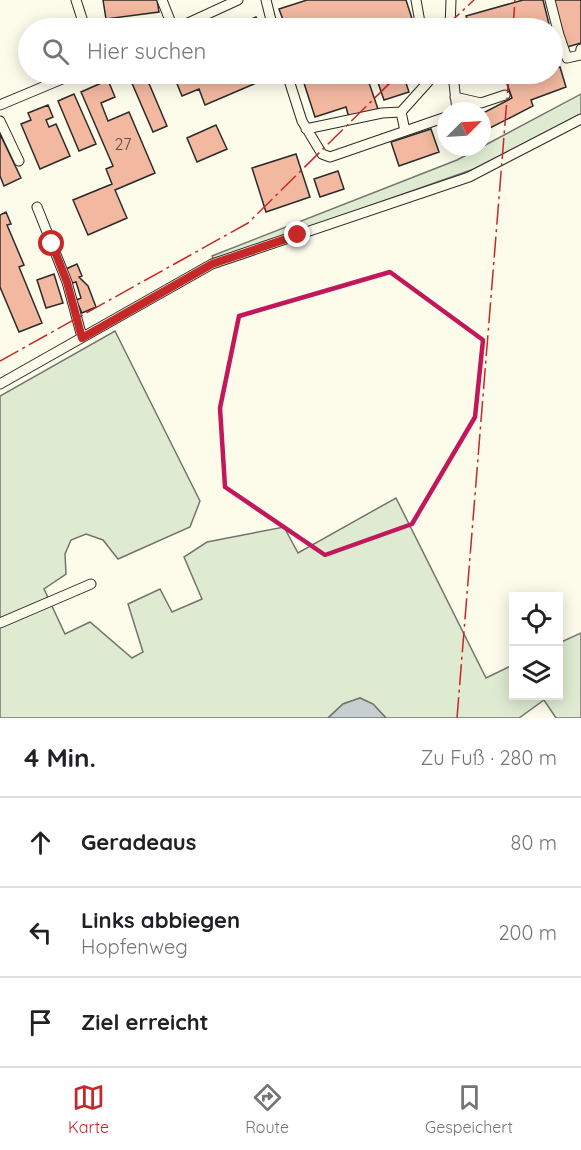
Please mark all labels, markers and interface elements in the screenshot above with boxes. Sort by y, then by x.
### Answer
search box [18,18,563,84]
icon: search [39,35,72,68]
text: Hier suchen [87,37,206,65]
north arrow [437,102,491,156]
house number: 27 [115,134,131,154]
route end [284,221,310,247]
route start [38,230,64,256]
map controls [509,592,563,700]
button: locate [509,592,563,646]
button: layers [509,646,563,700]
text: 4 Min. [24,741,96,774]
text: Zu Fuß · 280 m [421,745,557,770]
icon: ahead [24,826,57,859]
text: Geradeaus [81,828,196,856]
text: 80 m [511,830,557,855]
text: Links abbiegen [81,906,240,934]
icon: left [24,916,57,949]
text: 200 m [498,920,557,945]
text: Hopfenweg [81,934,188,959]
icon: arrive [24,1006,57,1039]
text: Ziel erreicht [81,1008,209,1036]
tab: Karte [68,1081,109,1137]
tab: Route [245,1081,289,1137]
tab: Gespeichert [425,1081,513,1137]

